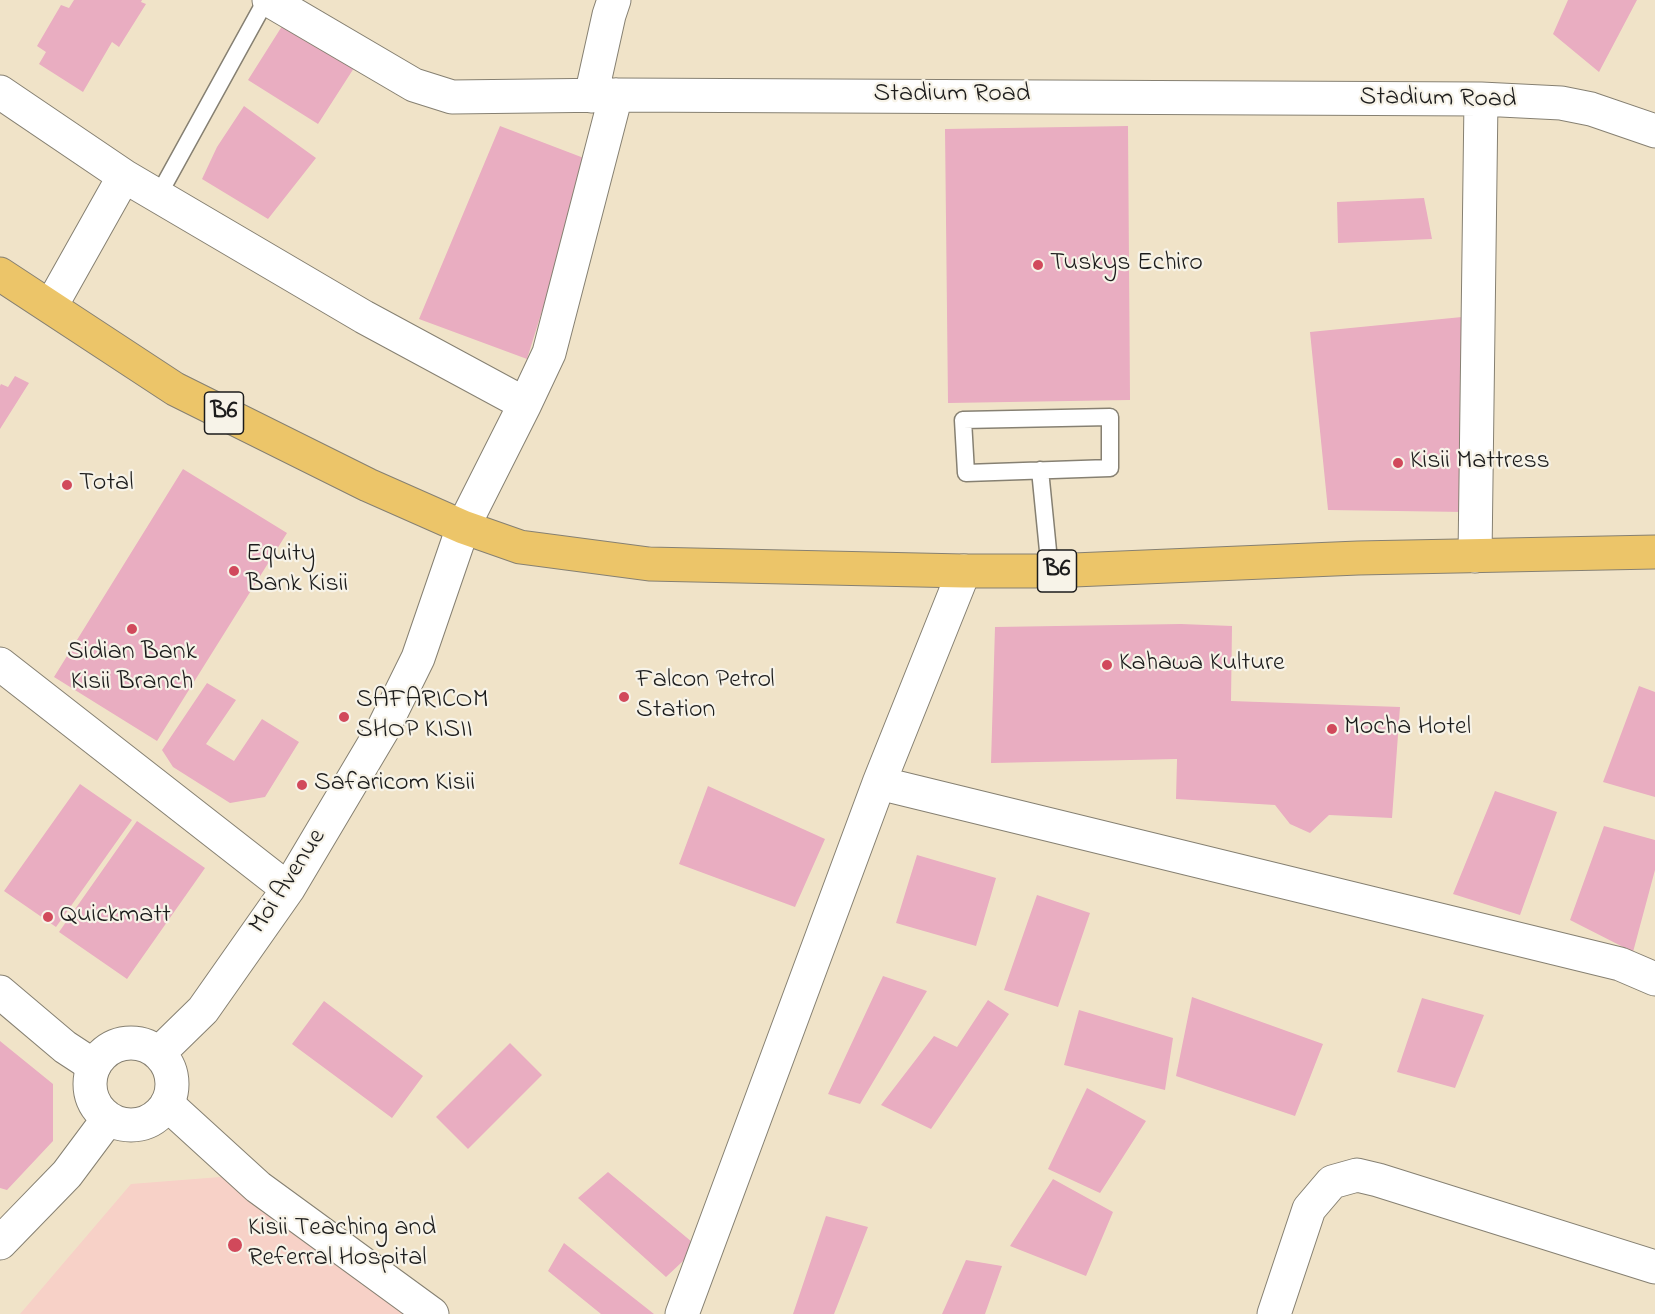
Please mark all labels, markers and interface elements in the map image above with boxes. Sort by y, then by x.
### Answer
street label: Stadium Road [874,80,1030,112]
street label: Stadium Road [1359,83,1517,117]
place label: Tuskys Echiro [1050,249,1203,281]
marker: Tuskys Echiro [1031,258,1045,272]
road number: B6 [204,392,244,434]
place label: Kisii Mattress [1410,447,1550,479]
marker: Kisii Mattress [1391,456,1405,470]
place label: Total [79,469,134,501]
marker: Total [60,478,74,492]
place label: Equity Bank Kisii [246,540,348,602]
road number: B6 [1038,550,1076,592]
marker: Equity Bank Kisii [227,564,241,578]
marker: Sidian Bank Kisii Branch [125,622,139,636]
place label: Sidian Bank Kisii Branch [67,638,197,700]
place label: Kahawa Kulture [1119,649,1285,681]
marker: Kahawa Kulture [1100,658,1114,672]
place label: Falcon Petrol Station [636,666,775,728]
place label: SAFARICOM SHOP KISII [356,686,488,748]
marker: Falcon Petrol Station [617,690,631,704]
marker: SAFARICOM SHOP KISII [337,710,351,724]
place label: Mocha Hotel [1344,713,1471,745]
marker: Mocha Hotel [1325,722,1339,736]
place label: Safaricom Kisii [314,769,475,801]
marker: Safaricom Kisii [295,778,309,792]
street label: Moi Avenue [244,824,334,940]
place label: Quickmatt [60,901,171,933]
marker: Quickmatt [41,910,55,924]
place label: Kisii Teaching and Referral Hospital [248,1214,436,1276]
marker: Kisii Teaching and Referral Hospital [226,1236,244,1254]

